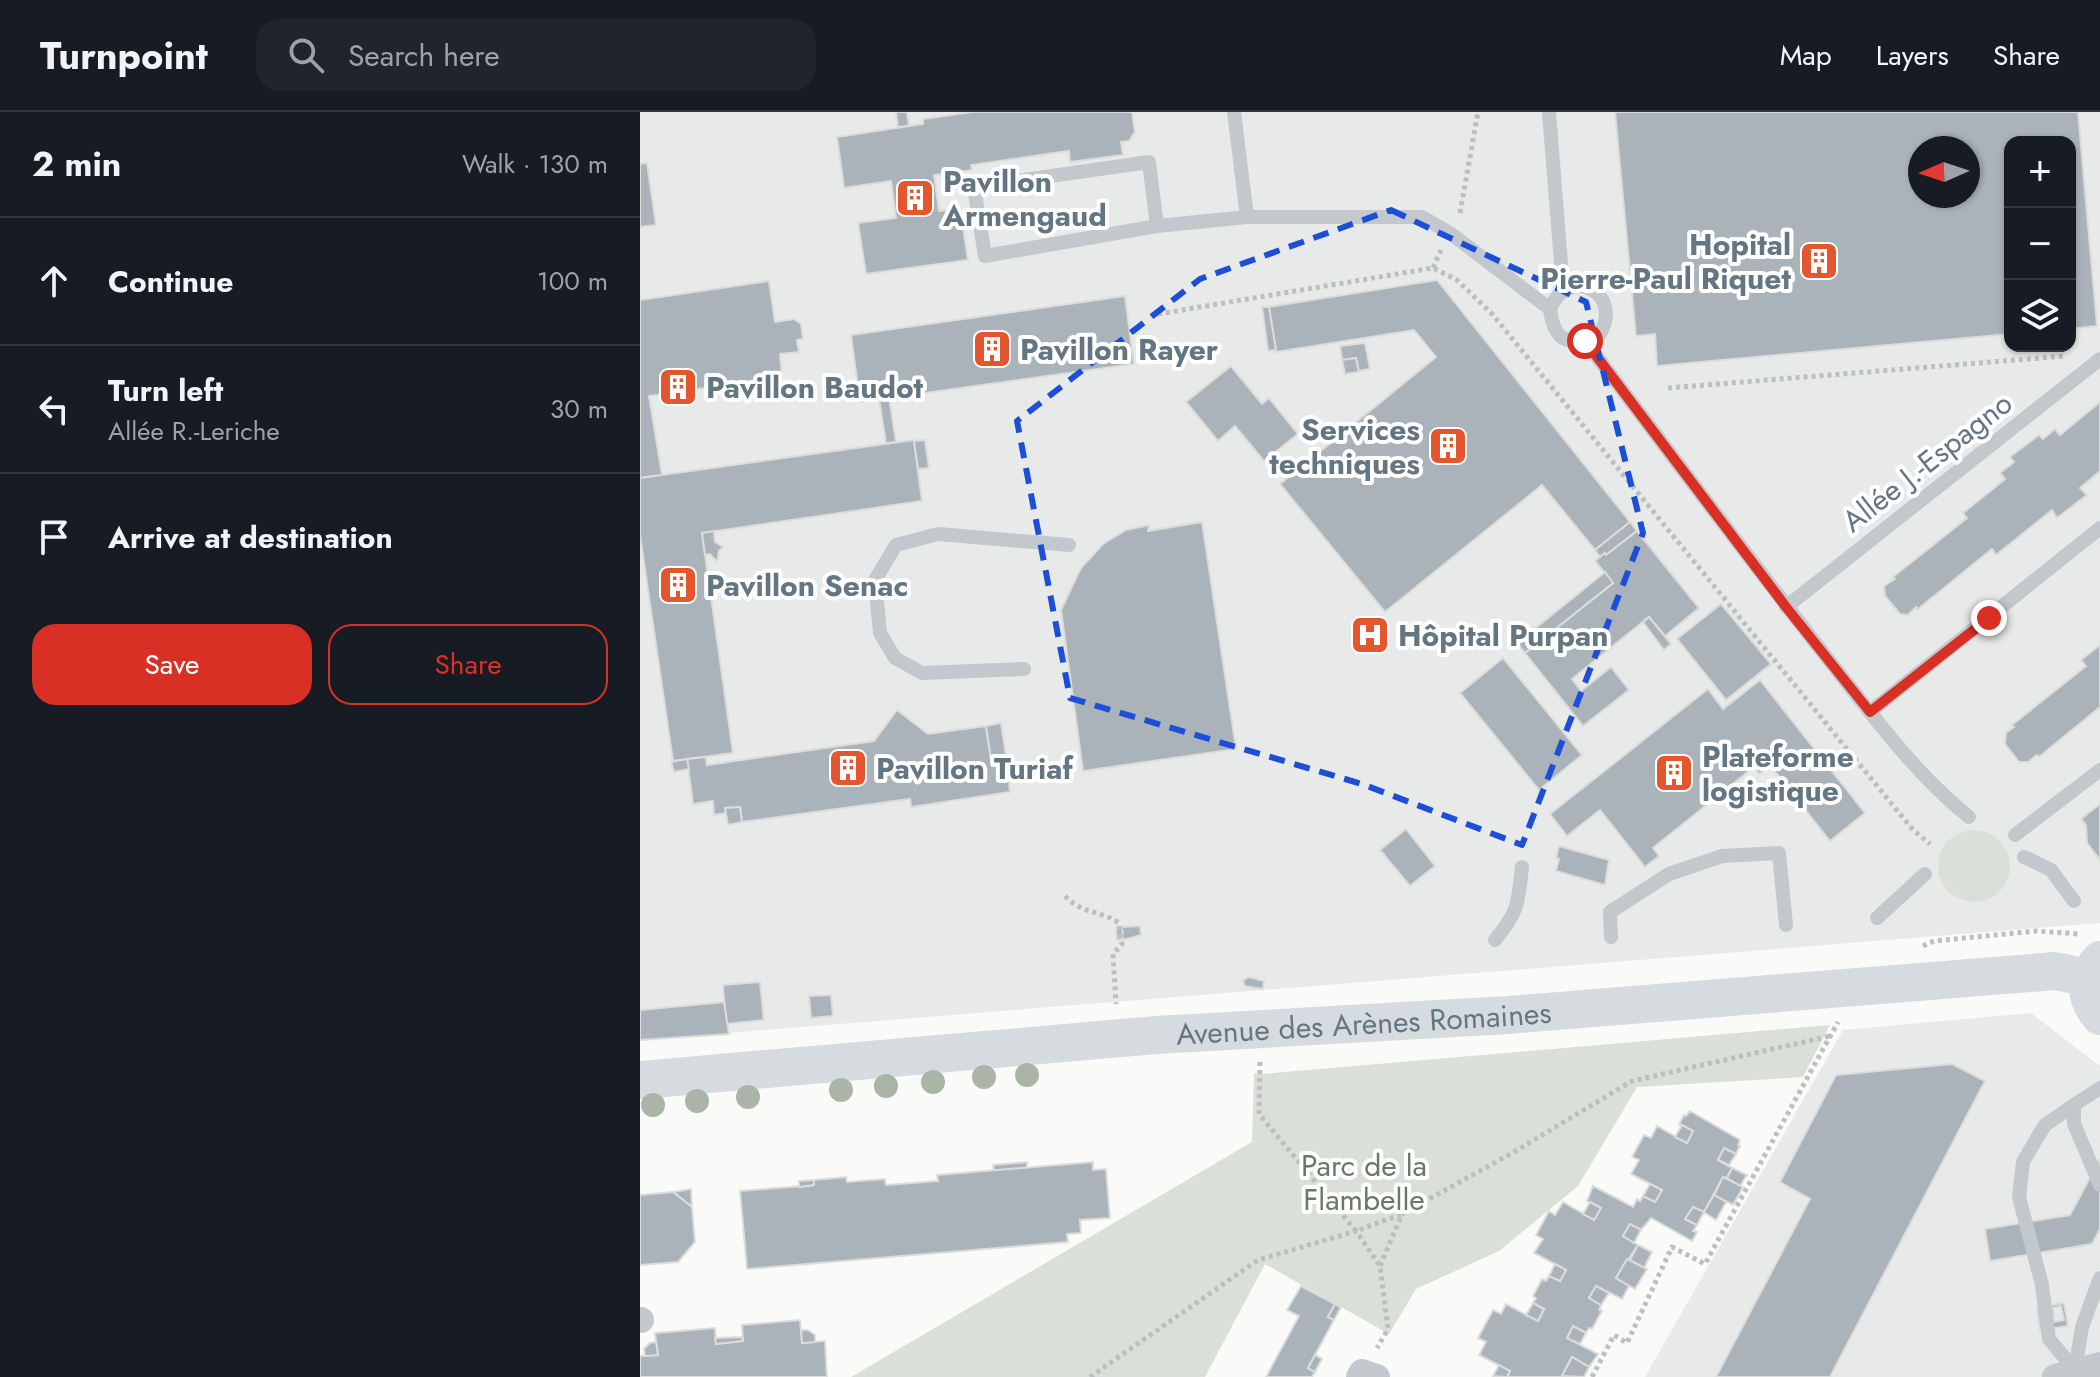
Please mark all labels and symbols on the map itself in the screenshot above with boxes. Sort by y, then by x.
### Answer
north arrow [1908,136,1980,208]
place label: Pavillon Armengaud [942,160,1107,237]
building icon: Pavillon Armengaud [894,177,936,219]
place label: Hopital Pierre-Paul Riquet [1540,223,1791,300]
building icon: Hopital Pierre-Paul Riquet [1798,240,1840,282]
route start [1567,323,1603,359]
building icon: Pavillon Rayer [971,328,1013,370]
place label: Pavillon Rayer [1020,328,1219,371]
building icon: Pavillon Baudot [657,366,699,408]
place label: Pavillon Baudot [706,366,924,409]
street label: Allée J.-Espagno [1833,382,2021,542]
place label: Services techniques [1269,408,1420,485]
building icon: Services techniques [1427,425,1469,467]
building icon: Pavillon Senac [657,564,699,606]
place label: Pavillon Senac [706,564,908,607]
route end [1971,600,2007,636]
hospital icon: Hôpital Purpan [1349,614,1391,656]
place label: Hôpital Purpan [1398,614,1608,657]
place label: Plateforme logistique [1702,735,1854,812]
building icon: Pavillon Turiaf [827,747,869,789]
place label: Pavillon Turiaf [876,747,1075,790]
building icon: Plateforme logistique [1653,752,1695,794]
street label: Avenue des Arènes Romaines [1175,990,1553,1055]
park label: Parc de la Flambelle [1301,1144,1427,1221]

